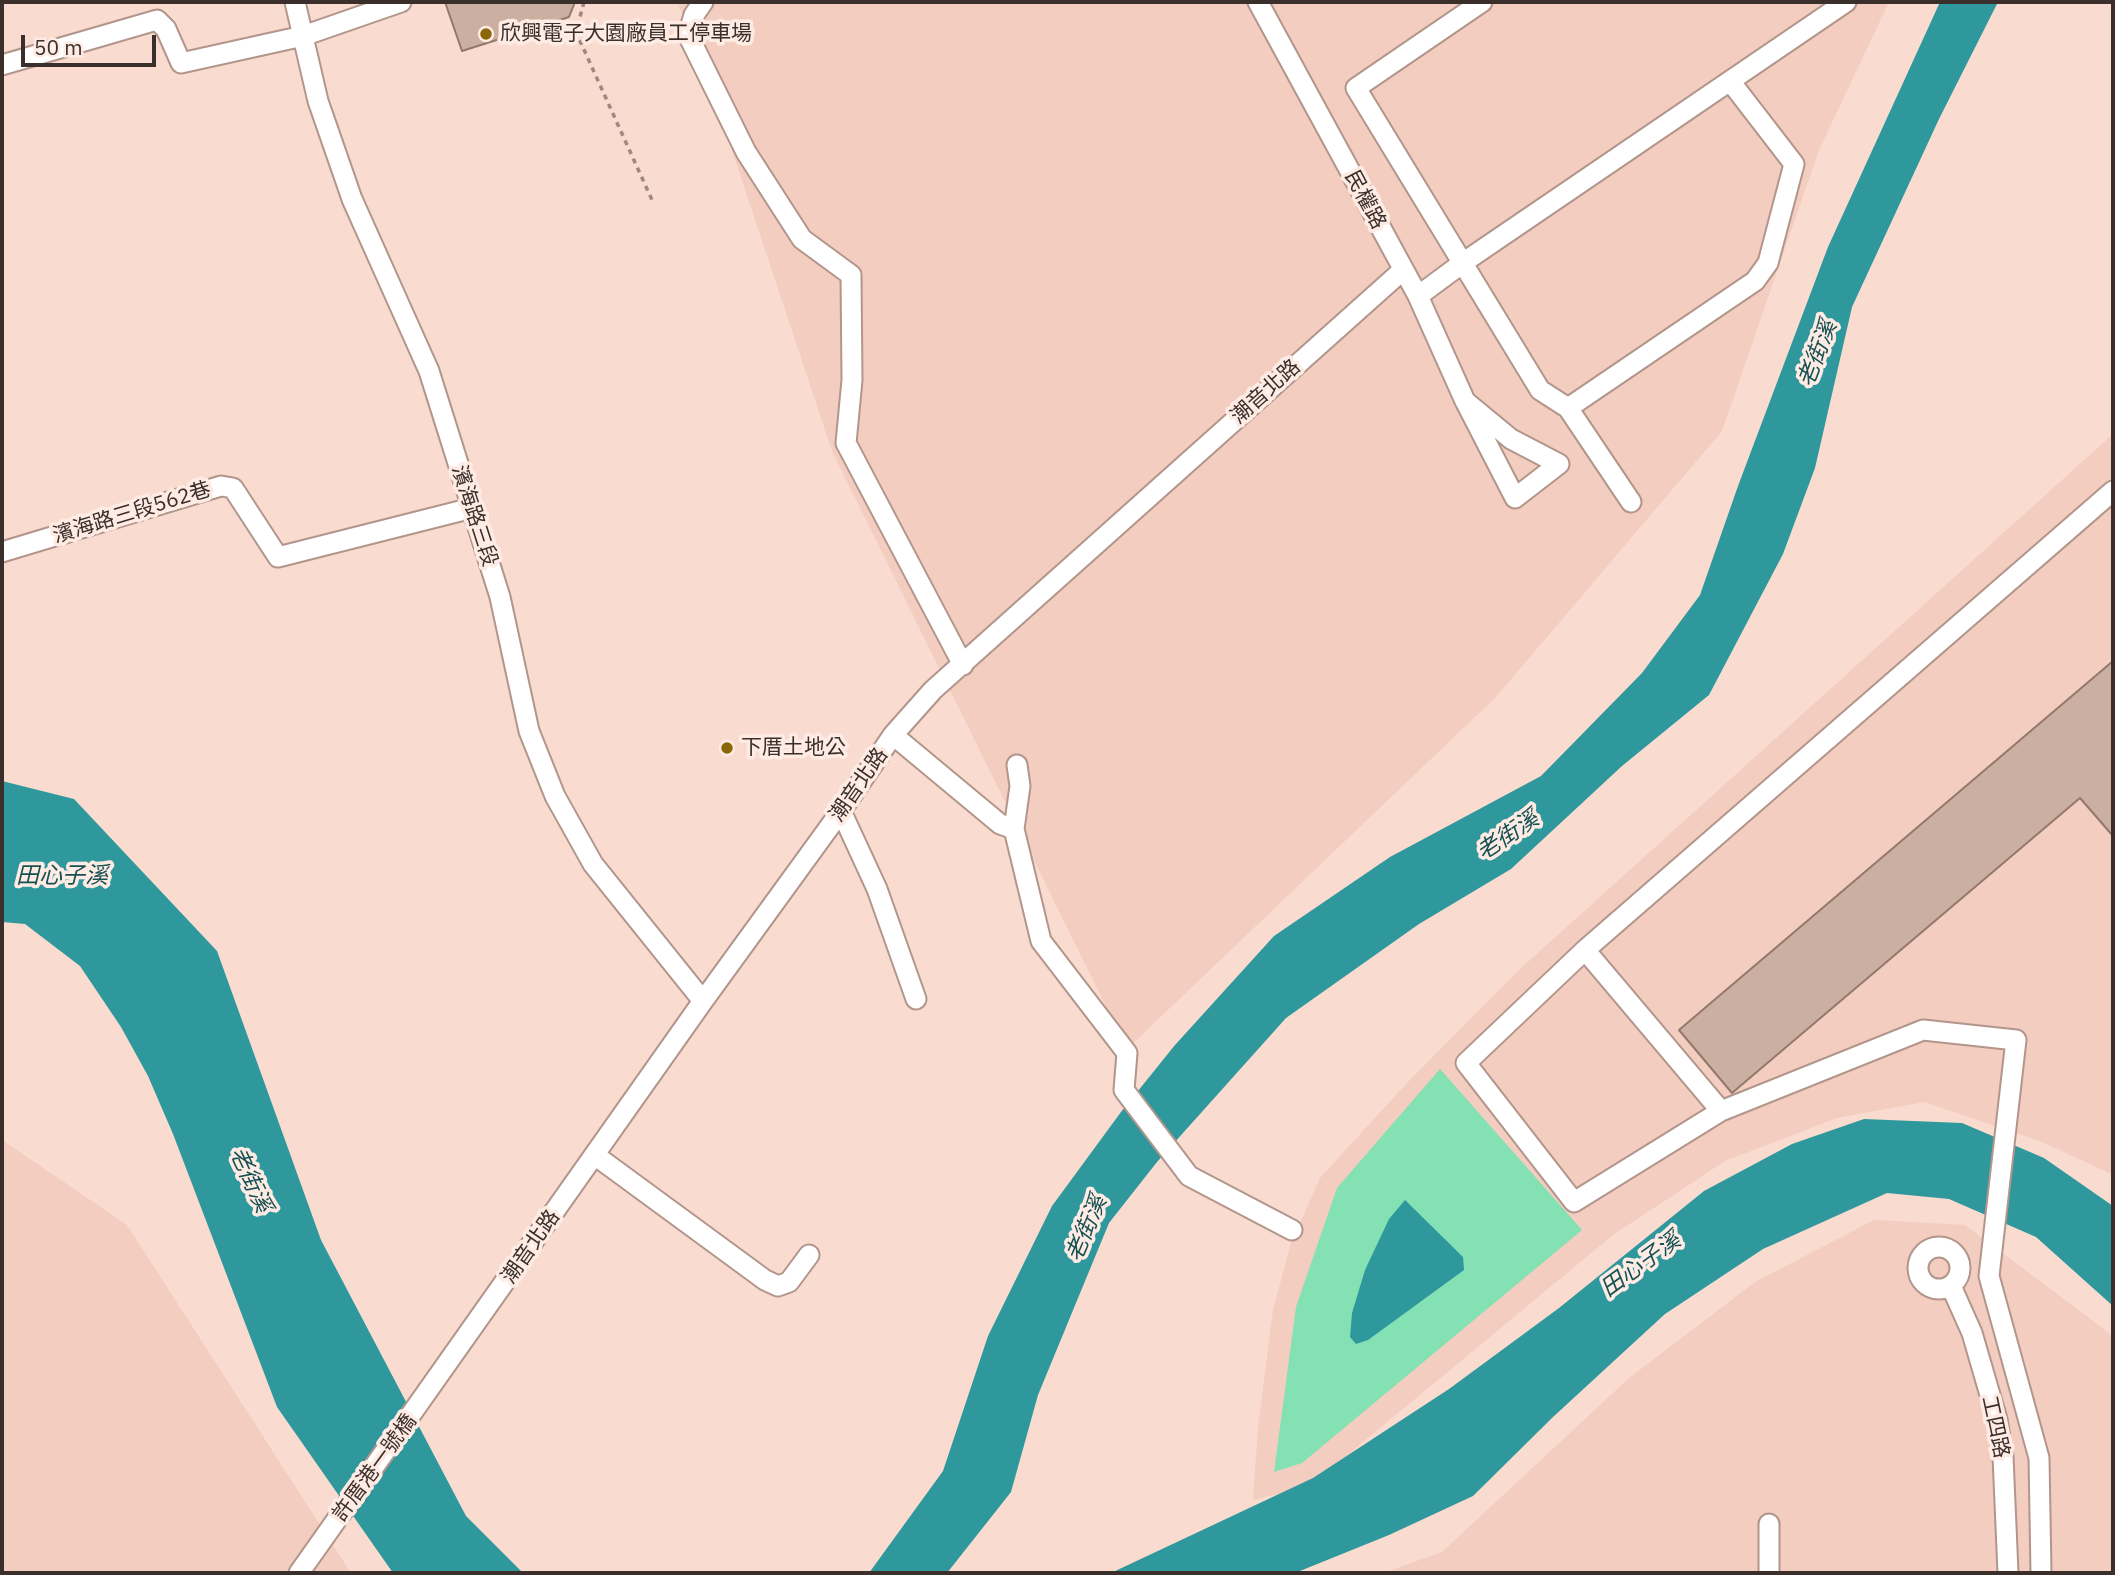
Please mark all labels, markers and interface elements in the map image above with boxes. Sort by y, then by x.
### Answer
scale bar [24,21,159,65]
place label: 欣興電子大園廠員工停車場 [500,21,752,47]
marker: 欣興電子大園廠員工停車場 [478,26,494,42]
text: 50 m [34,33,83,61]
street label: 民權路 [1339,166,1391,234]
water label: 老街溪 [1793,317,1843,391]
street label: 潮音北路 [1226,355,1306,429]
street label: 濱海路三段 [446,462,502,570]
street label: 濱海路三段562巷 [50,477,214,549]
place label: 下厝土地公 [741,735,846,761]
marker: 下厝土地公 [719,740,735,756]
street label: 潮音北路 [825,743,893,827]
water label: 老街溪 [1472,805,1544,867]
water label: 田心子溪 [16,862,108,890]
water label: 老街溪 [223,1143,277,1217]
water label: 老街溪 [1061,1192,1113,1266]
street label: 潮音北路 [497,1205,565,1289]
water label: 田心子溪 [1596,1227,1686,1303]
street label: 工四路 [1976,1394,2014,1460]
street label: 許厝港一號橋 [328,1410,422,1526]

